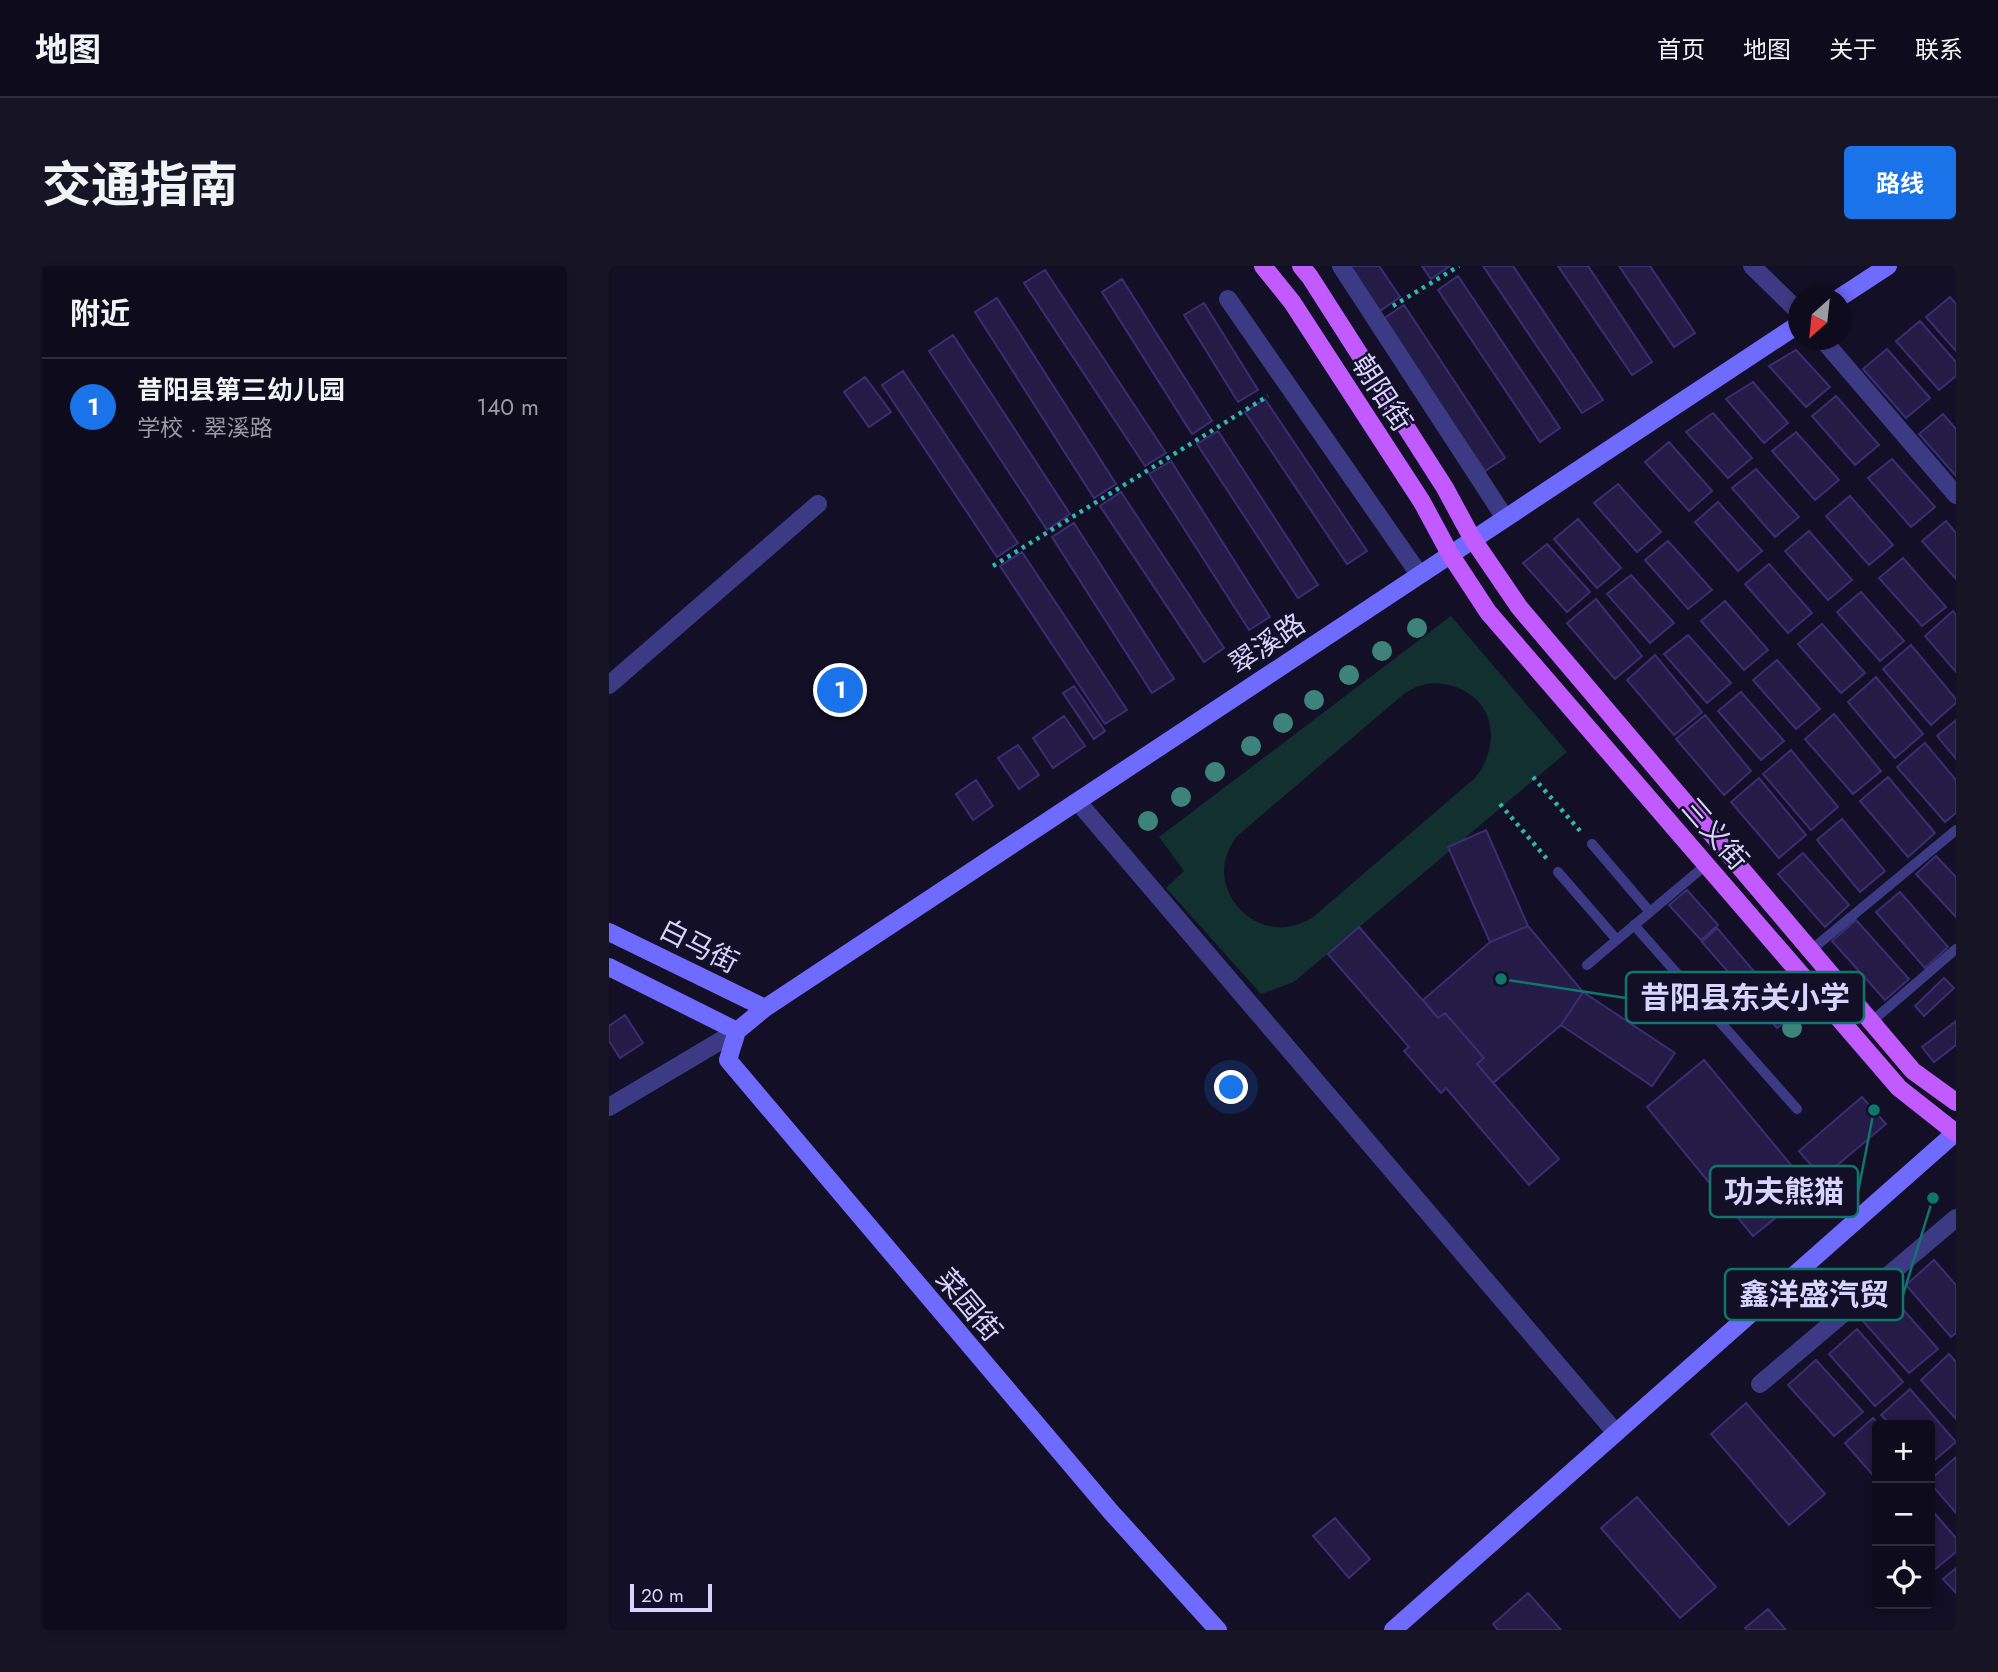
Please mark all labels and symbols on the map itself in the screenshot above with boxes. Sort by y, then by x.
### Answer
north arrow [1788,287,1851,350]
street label: 朝阳街 [1342,347,1422,439]
street label: 翠溪路 [1221,604,1313,684]
pin: 1 [817,664,863,716]
street label: 三义街 [1672,789,1758,879]
street label: 白马街 [652,909,746,983]
callout: 昔阳县东关小学 [1626,972,1864,1023]
text: 昔阳县东关小学 [1640,976,1850,1019]
your location [1214,1070,1248,1104]
callout: 功夫熊猫 [1710,1166,1858,1217]
text: 功夫熊猫 [1724,1170,1844,1213]
street label: 菜园街 [926,1260,1012,1350]
callout: 鑫洋盛汽贸 [1725,1269,1903,1320]
text: 鑫洋盛汽贸 [1739,1273,1889,1316]
scale bar [630,1581,712,1613]

